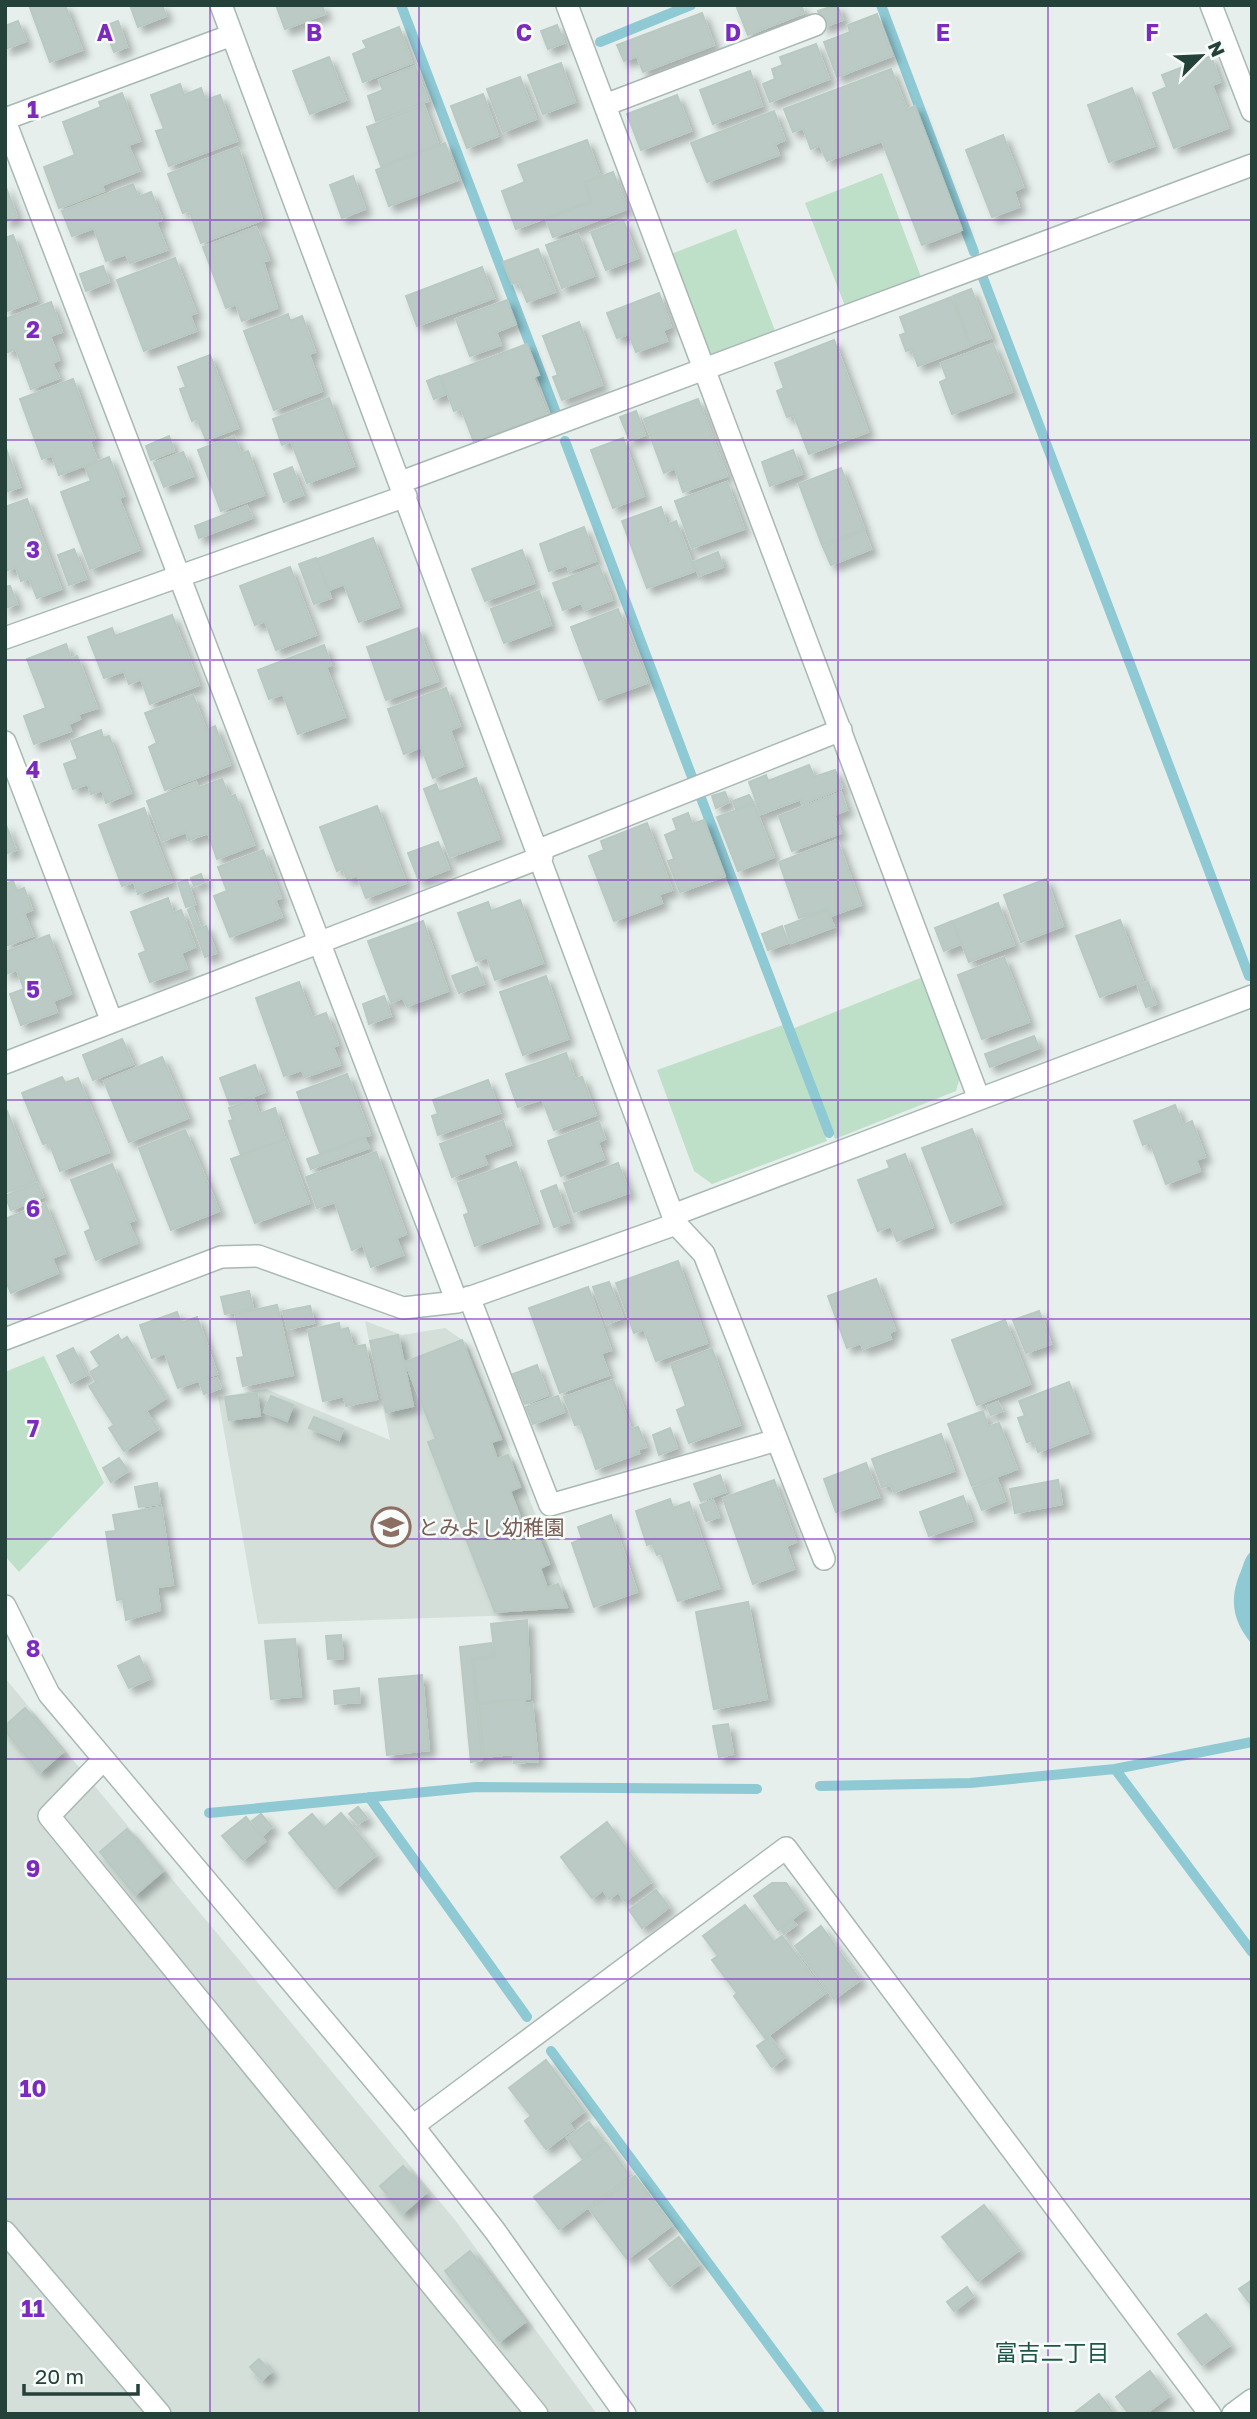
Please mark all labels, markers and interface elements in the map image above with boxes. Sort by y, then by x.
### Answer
text: A [97,18,114,46]
text: B [306,18,322,46]
text: C [516,18,532,46]
text: D [725,18,741,46]
text: E [936,18,950,46]
text: F [1145,18,1159,46]
north arrow [1166,21,1236,91]
text: N [1204,38,1230,60]
text: 1 [27,95,39,123]
text: 2 [26,315,40,343]
text: 3 [26,535,40,563]
text: 4 [26,755,40,783]
text: 5 [26,975,40,1003]
text: 6 [26,1194,40,1222]
text: 7 [27,1414,39,1442]
school or university icon: とみよし幼稚園 [370,1506,412,1548]
place label: とみよし幼稚園 [418,1514,565,1540]
text: 8 [26,1634,40,1662]
text: 9 [26,1854,40,1882]
text: 10 [20,2074,46,2102]
text: 11 [21,2294,45,2322]
district label: 富吉二丁目 [995,2338,1110,2366]
scale bar [24,2352,138,2396]
text: 20 m [35,2363,84,2389]

